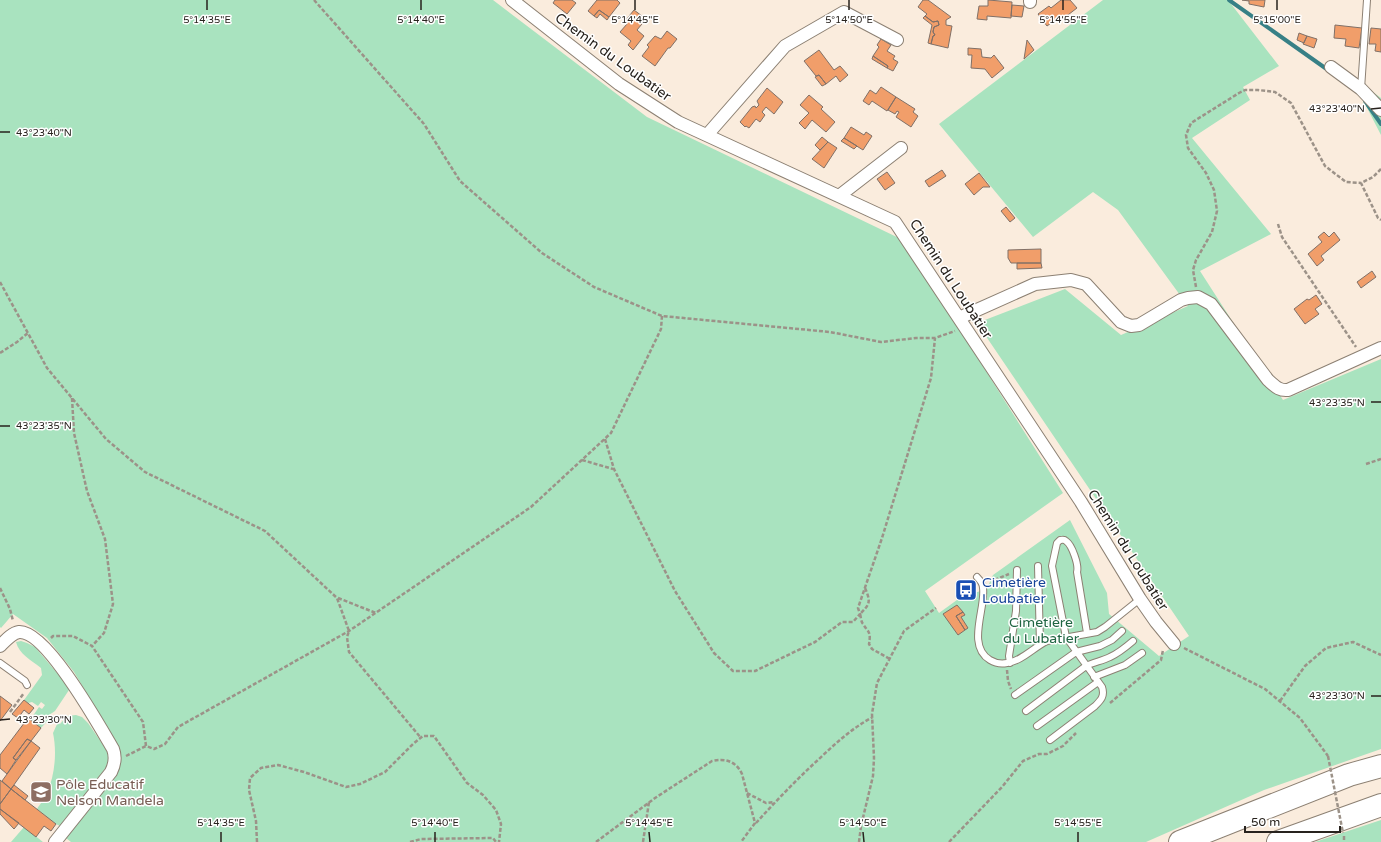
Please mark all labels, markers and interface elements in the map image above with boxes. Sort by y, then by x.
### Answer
street label: Chemin du Loubatier [552,9,675,105]
text: 5°14'35"E [183,14,231,26]
text: 5°14'40"E [397,14,445,26]
text: 5°14'45"E [611,14,659,26]
text: 5°14'50"E [825,14,873,26]
text: 5°14'55"E [1039,14,1087,26]
text: 5°15'00"E [1253,14,1301,26]
text: 43°23'40"N [1309,103,1365,115]
text: 43°23'40"N [16,127,72,139]
street label: Chemin du Loubatier [906,216,996,343]
text: 43°23'35"N [1309,397,1365,409]
text: 43°23'35"N [16,420,72,432]
street label: Chemin du Loubatier [1084,486,1172,614]
place label: Cimetière Loubatier [982,574,1046,607]
bus stop icon: Cimetière Loubatier [953,577,979,603]
park label: Cimetière du Lubatier [1003,614,1080,647]
text: 43°23'30"N [1309,690,1365,702]
text: 43°23'30"N [16,714,72,726]
place label: Pôle Educatif Nelson Mandela [56,776,164,809]
school or university icon: Pôle Educatif Nelson Mandela [28,779,54,805]
scale bar [1245,808,1340,834]
text: 50 m [1251,815,1280,829]
text: 5°14'35"E [197,817,245,829]
text: 5°14'40"E [411,817,459,829]
text: 5°14'45"E [625,817,673,829]
text: 5°14'50"E [839,817,887,829]
text: 5°14'55"E [1054,817,1102,829]

